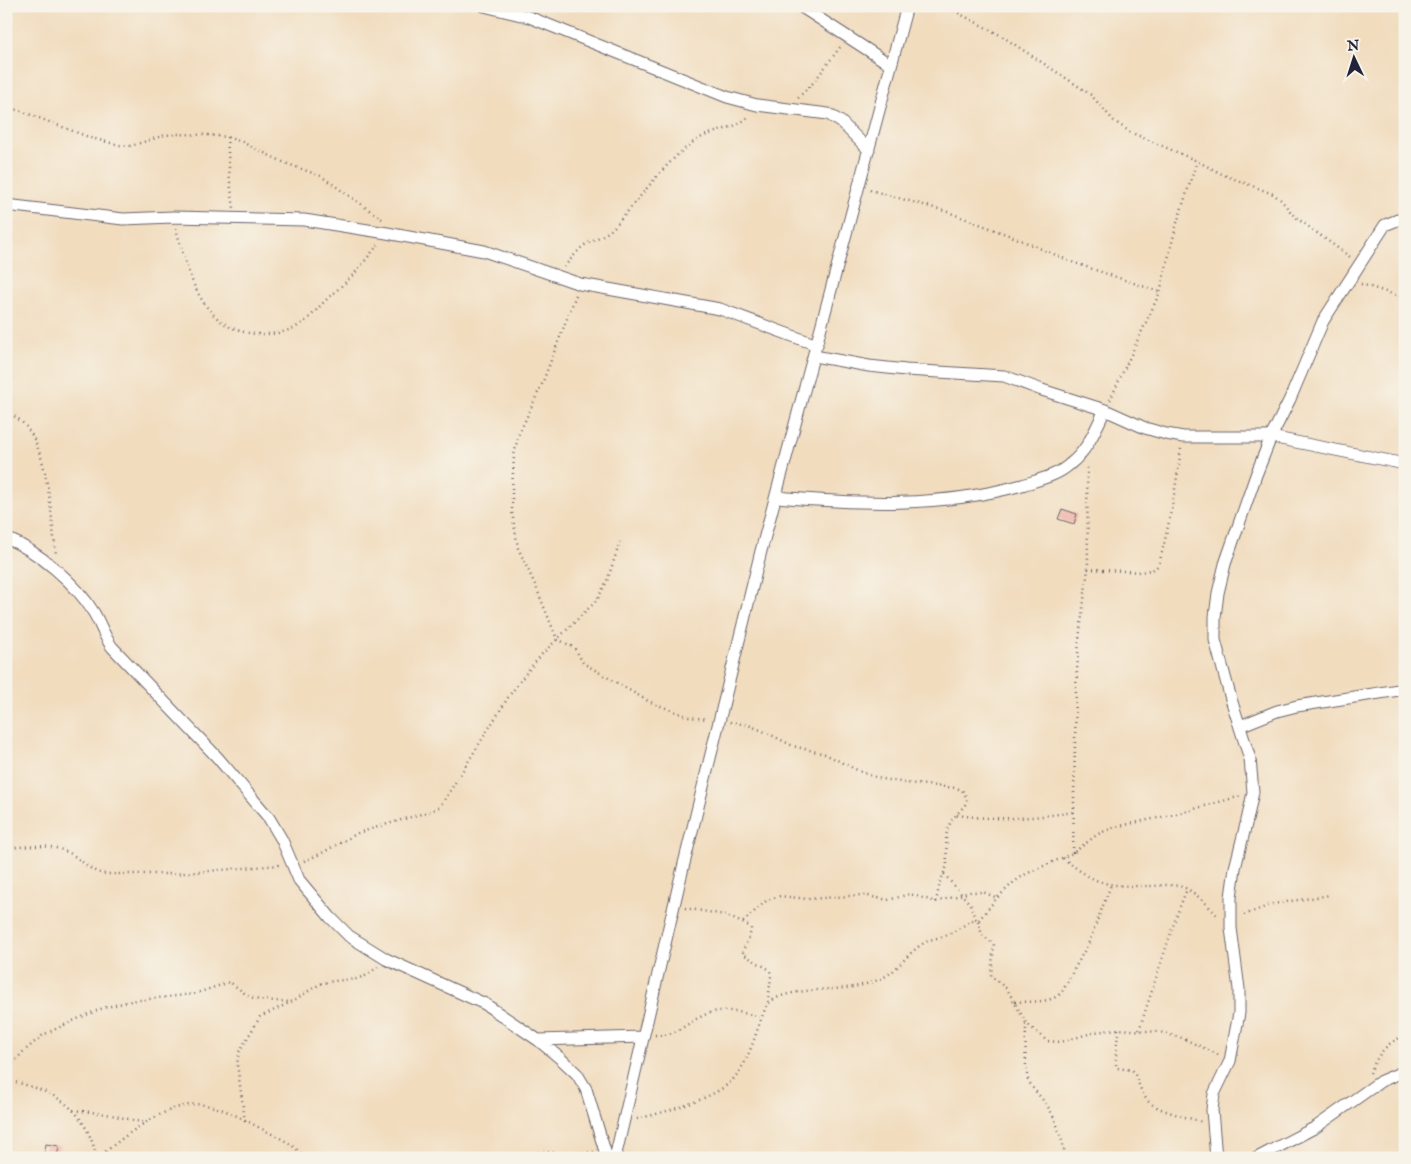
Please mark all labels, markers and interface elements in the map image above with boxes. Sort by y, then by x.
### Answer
north arrow [1328,32,1378,82]
text: N [1345,37,1360,55]

